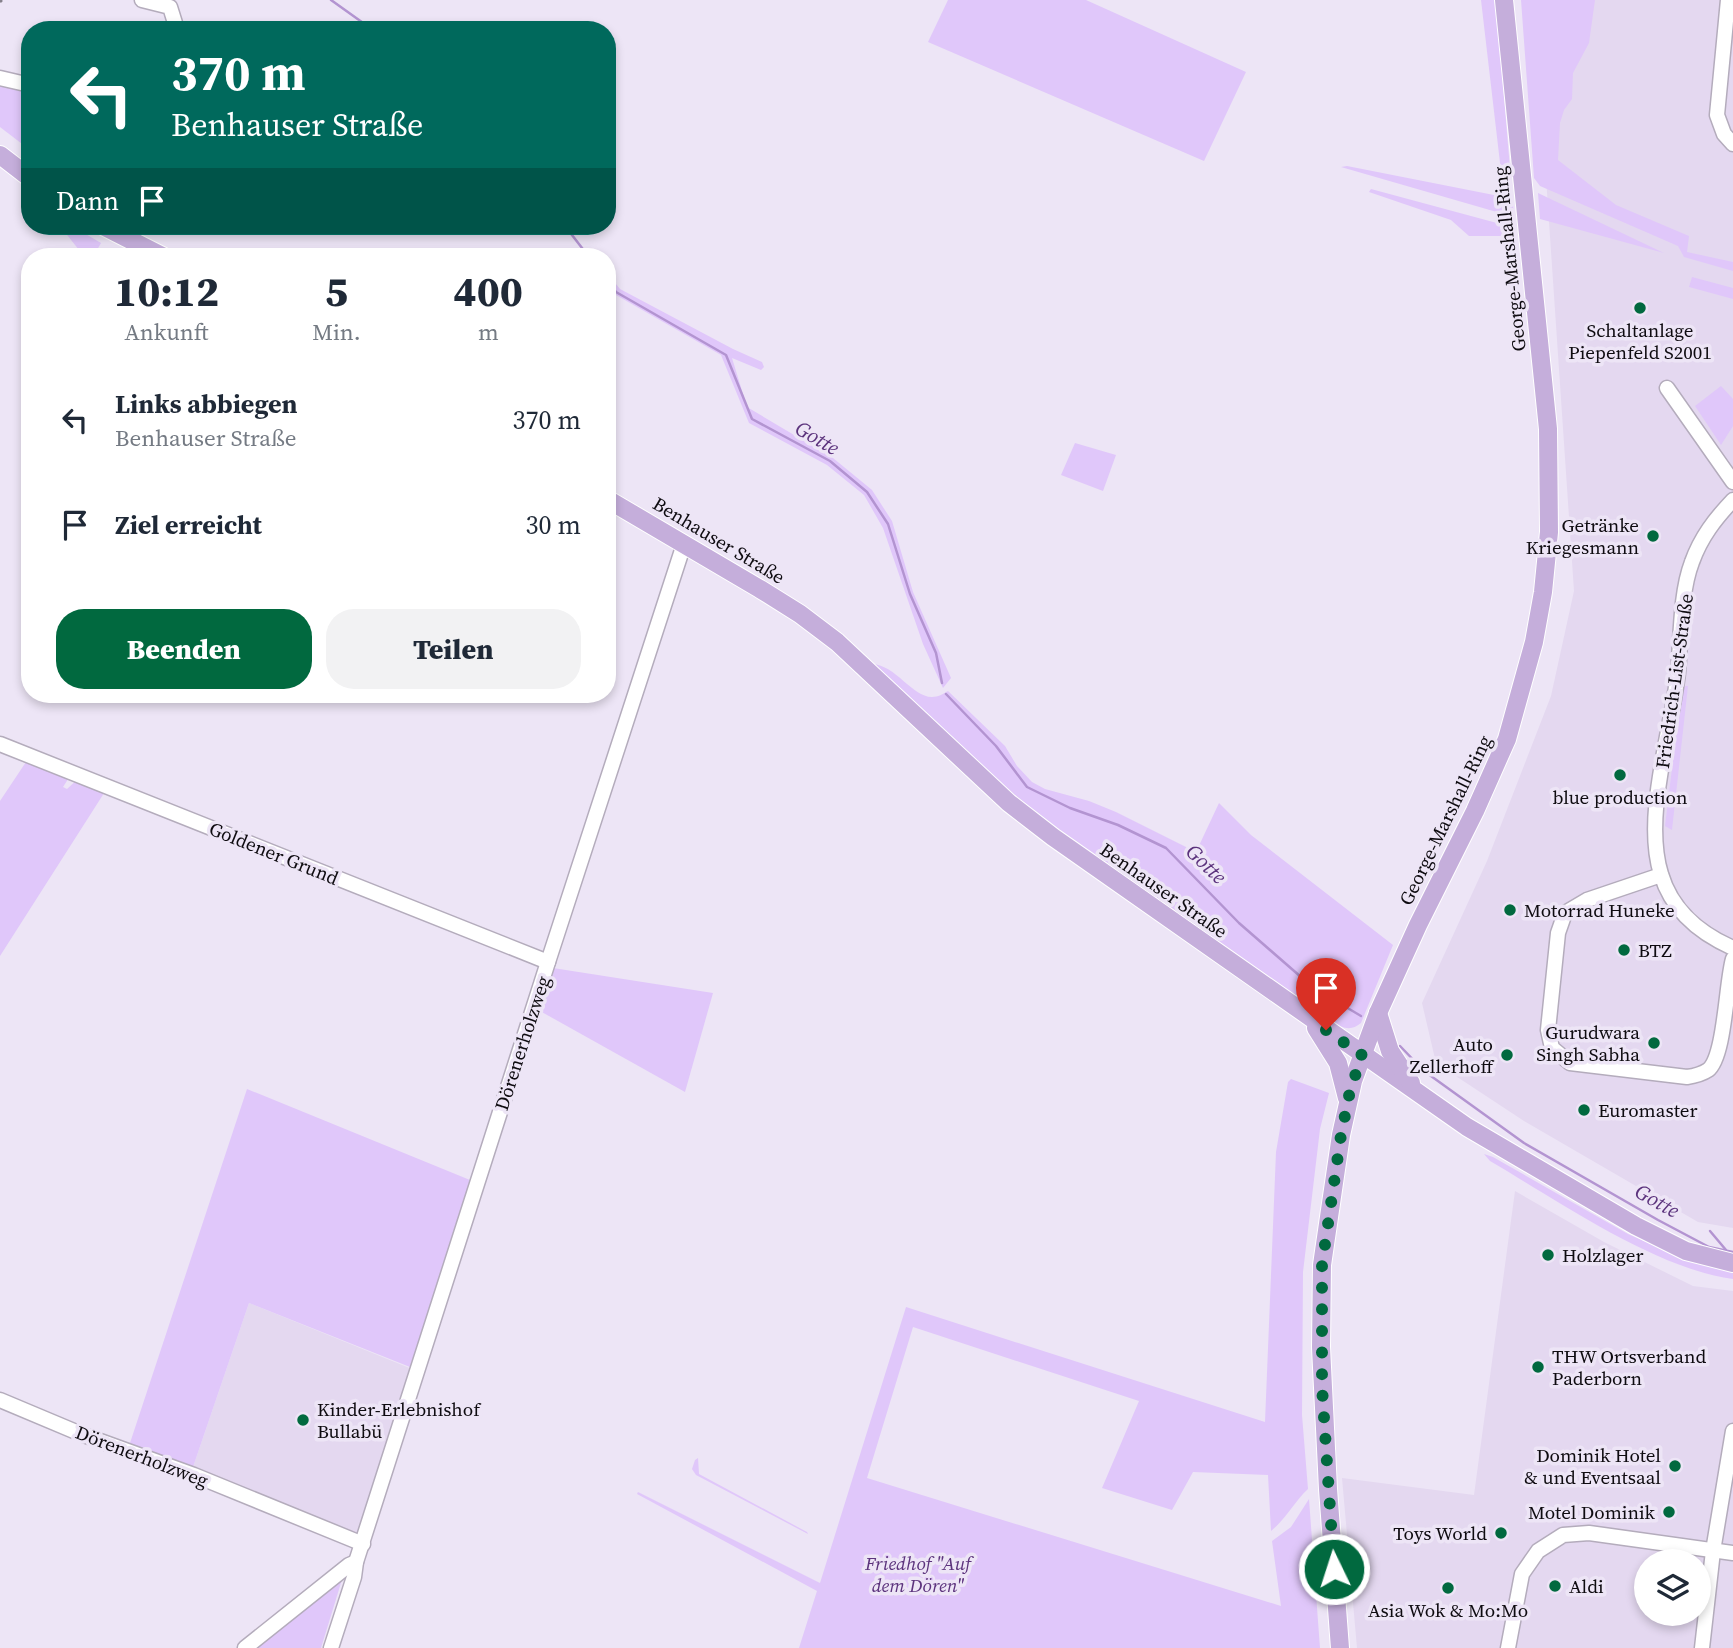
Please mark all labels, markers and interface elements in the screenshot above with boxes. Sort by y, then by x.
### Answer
text: 370 m [171,39,306,106]
icon: left [56,49,147,140]
text: Benhauser Straße [171,103,423,147]
street label: George-Marshall-Ring [1486,165,1532,353]
icon: arrive [133,182,171,220]
text: Dann [56,183,119,219]
text: 10:12 [114,262,219,320]
text: 5 [325,262,348,320]
text: 400 [454,262,523,320]
marker: Schaltanlage Piepenfeld S2001 [1632,300,1648,316]
text: Ankunft [125,316,209,348]
text: Min. [312,316,361,348]
text: m [478,316,499,348]
place label: Schaltanlage Piepenfeld S2001 [1568,317,1712,365]
text: Links abbiegen [115,386,298,422]
icon: left [56,401,94,439]
text: 370 m [513,402,581,438]
water label: Gotte [790,413,845,462]
text: Benhauser Straße [115,422,296,454]
street label: Benhauser Straße [648,490,790,590]
icon: arrive [56,506,94,544]
text: Ziel erreicht [115,507,262,543]
text: 30 m [526,507,581,543]
place label: Getränke Kriegesmann [1526,512,1639,560]
marker: Getränke Kriegesmann [1645,528,1661,544]
street label: Friedrich-List-Straße [1649,592,1699,770]
button: Beenden [56,609,312,689]
button: Teilen [326,609,581,689]
street label: George-Marshall-Ring [1393,731,1498,909]
marker: blue production [1612,767,1628,783]
place label: blue production [1552,784,1688,810]
street label: Goldener Grund [205,815,343,891]
street label: Benhauser Straße [1095,836,1233,944]
water label: Gotte [1180,837,1233,891]
place label: Motorrad Huneke [1524,897,1675,923]
marker: Motorrad Huneke [1502,902,1518,918]
place label: BTZ [1638,937,1672,963]
marker: BTZ [1616,942,1632,958]
pin [1296,958,1356,1030]
icon: arrive [1307,969,1345,1007]
street label: Dörenerholzweg [488,972,556,1114]
place label: Gurudwara Singh Sabha [1536,1019,1640,1067]
place label: Auto Zellerhoff [1410,1031,1494,1079]
marker: Gurudwara Singh Sabha [1646,1035,1662,1051]
marker: Auto Zellerhoff [1499,1047,1515,1063]
place label: Euromaster [1598,1097,1698,1123]
marker: Euromaster [1576,1102,1592,1118]
water label: Gotte [1630,1177,1685,1225]
place label: Holzlager [1562,1242,1644,1268]
marker: Holzlager [1540,1247,1556,1263]
place label: THW Ortsverband Paderborn [1552,1343,1706,1391]
marker: THW Ortsverband Paderborn [1530,1359,1546,1375]
place label: Kinder-Erlebnishof Bullabü [317,1396,482,1444]
marker: Kinder-Erlebnishof Bullabü [295,1412,311,1428]
street label: Dörenerholzweg [72,1419,212,1493]
place label: Dominik Hotel & und Eventsaal [1524,1442,1661,1490]
marker: Dominik Hotel & und Eventsaal [1667,1458,1683,1474]
place label: Motel Dominik [1528,1499,1656,1525]
marker: Motel Dominik [1661,1504,1677,1520]
place label: Toys World [1393,1520,1487,1546]
marker: Toys World [1493,1525,1509,1541]
position arrow [1297,1532,1371,1606]
map controls [1634,1549,1711,1626]
button: layers [1634,1549,1711,1626]
park label: Friedhof "Auf dem Dören" [864,1550,974,1598]
place label: Aldi [1569,1573,1604,1599]
marker: Aldi [1547,1578,1563,1594]
marker: Asia Wok & Mo:Mo [1440,1580,1456,1596]
place label: Asia Wok & Mo:Mo [1368,1597,1528,1623]

